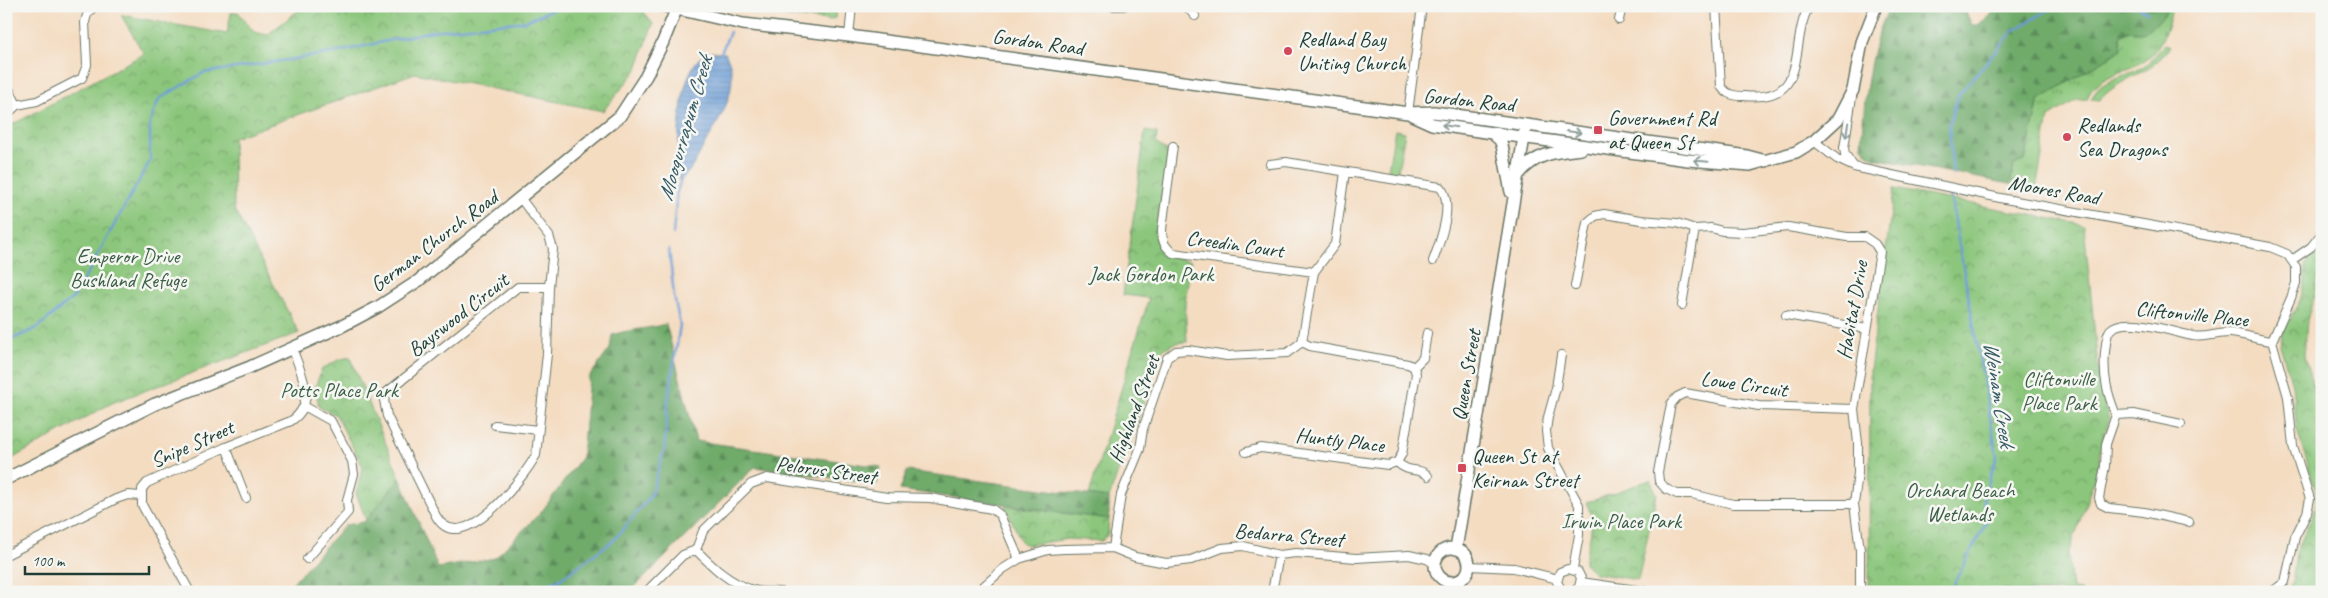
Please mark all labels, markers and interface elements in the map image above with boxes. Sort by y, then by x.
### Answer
street label: Gordon Road [991,23,1089,62]
place label: Redland Bay Uniting Church [1298,26,1408,76]
marker: Redland Bay Uniting Church [1282,45,1294,57]
water label: Moogurrapum Creek [651,49,720,204]
street label: Gordon Road [1422,82,1519,118]
place label: Government Rd at Queen St [1608,105,1720,155]
place label: Redlands Sea Dragons [2077,112,2169,162]
one-way arrow [1441,121,1457,131]
one-way arrow [1842,122,1852,138]
marker: Government Rd at Queen St [1592,124,1604,136]
one-way arrow [1566,127,1582,137]
marker: Redlands Sea Dragons [2061,131,2073,143]
one-way arrow [1693,156,1709,166]
street label: Moores Road [2007,169,2104,211]
street label: German Church Road [365,182,506,297]
street label: Creedin Court [1185,224,1287,264]
park label: Emperor Drive Bushland Refuge [70,243,187,293]
street label: Habitat Drive [1831,258,1874,361]
park label: Jack Gordon Park [1088,261,1216,287]
street label: Bayswood Circuit [402,266,515,362]
street label: Cliftonville Place [2135,295,2250,333]
street label: Queen Street [1445,326,1487,422]
water label: Weinam Creek [1977,340,2022,452]
street label: Highland Street [1102,350,1166,467]
street label: Lowe Circuit [1699,365,1791,403]
park label: Cliftonville Place Park [2022,366,2099,416]
park label: Potts Place Park [280,377,400,403]
street label: Snipe Street [146,413,240,474]
street label: Huntly Place [1294,422,1387,458]
place label: Queen St at Keirnan Street [1472,443,1581,493]
street label: Pelorus Street [774,450,881,490]
marker: Queen St at Keirnan Street [1456,462,1468,474]
park label: Orchard Beach Wetlands [1906,477,2016,527]
park label: Irwin Place Park [1561,508,1683,534]
street label: Bedarra Street [1234,517,1347,553]
scale bar [25,543,149,575]
text: 100 m [32,552,66,571]

